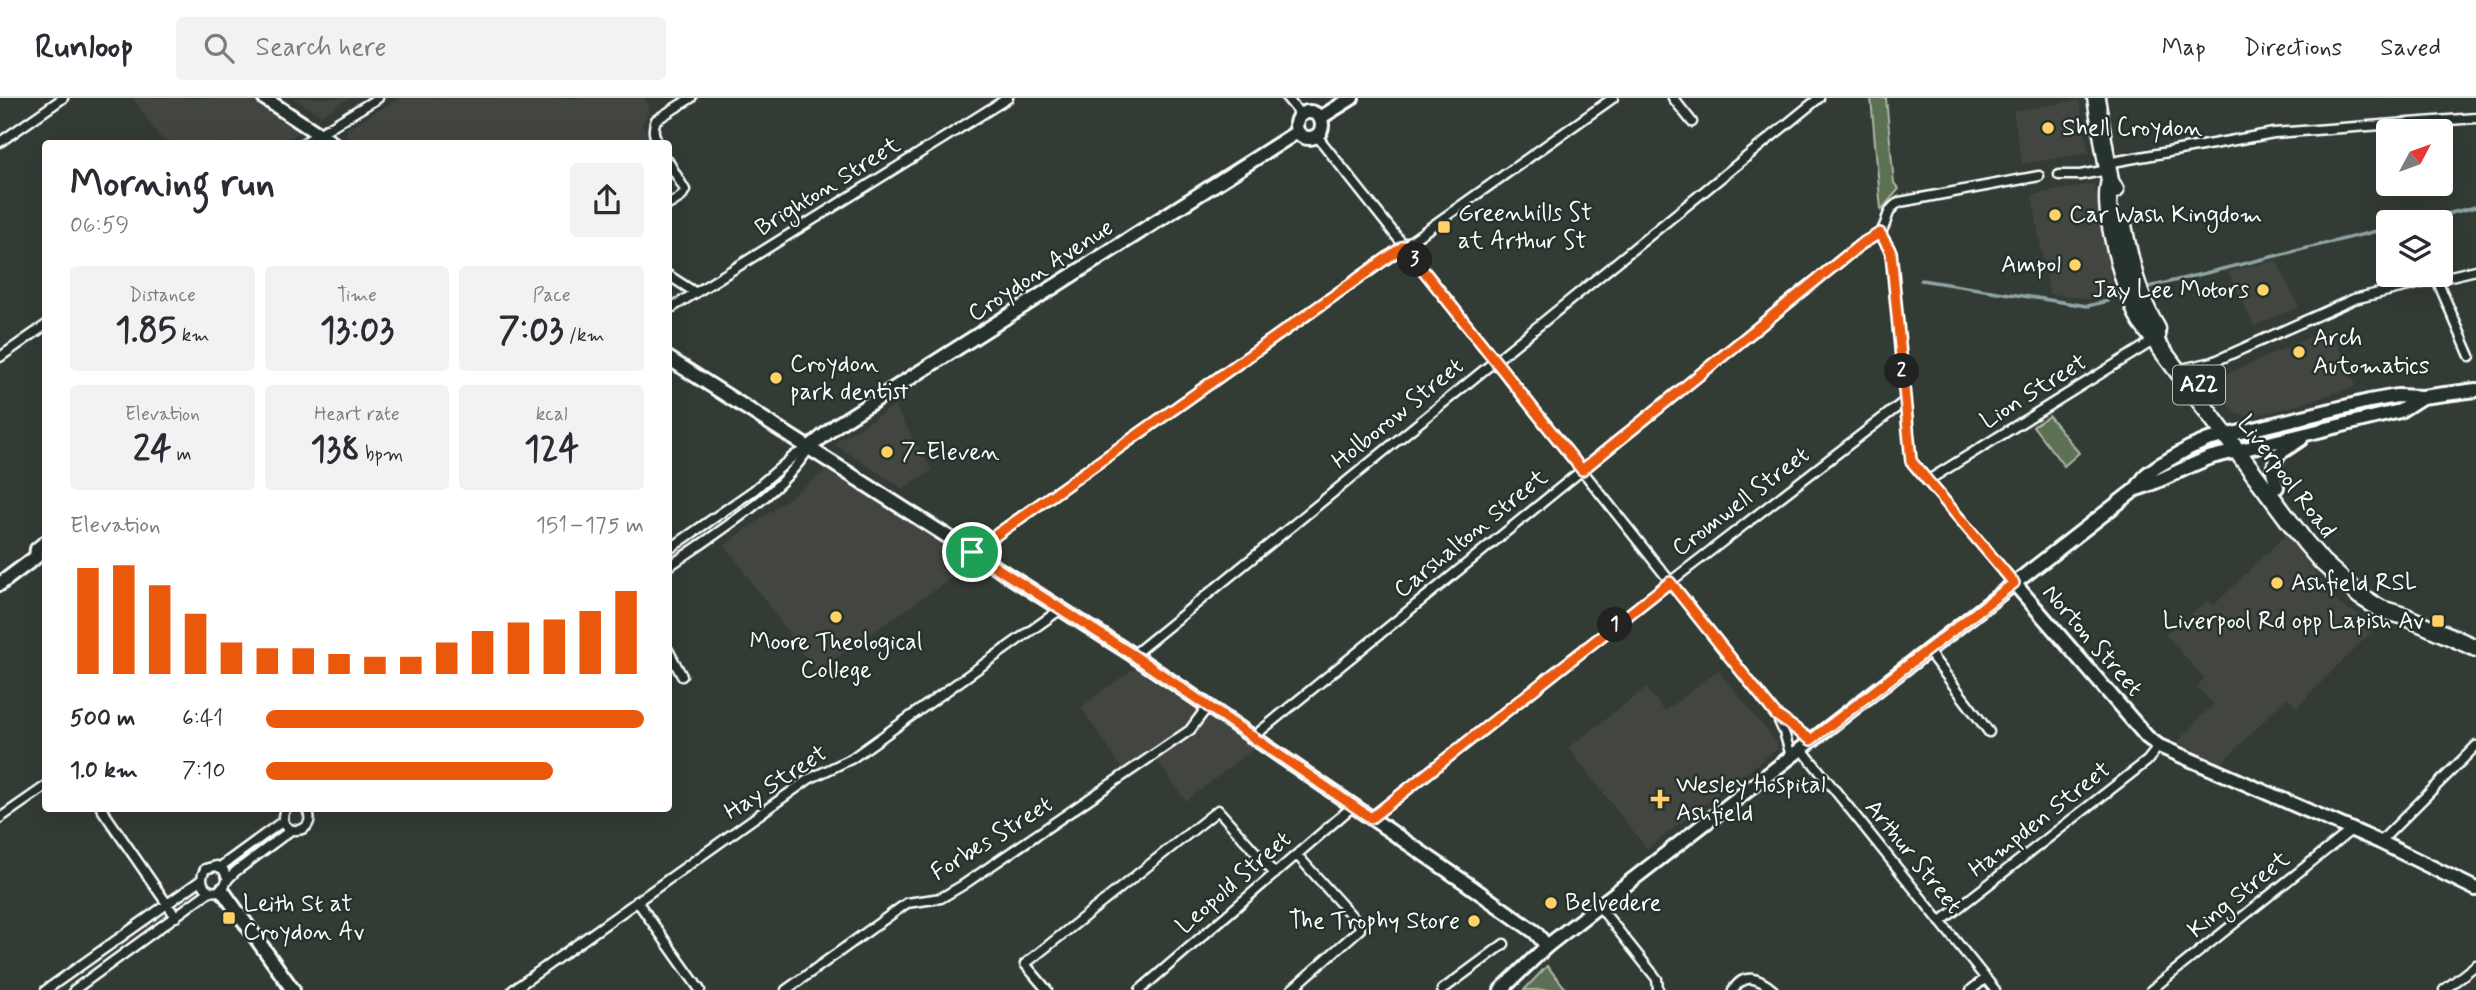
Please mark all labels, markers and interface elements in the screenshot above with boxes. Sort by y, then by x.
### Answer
search box [176,17,666,80]
text: Runloop [35,26,134,70]
icon: search [200,29,238,67]
text: Search here [256,31,386,65]
text: Map [2162,33,2206,64]
text: Directions [2244,33,2342,64]
text: Saved [2380,33,2441,64]
place label: Shell Croydon [2062,113,2203,144]
north arrow [2376,119,2454,196]
map controls [2376,119,2453,287]
marker: Shell Croydon [2040,120,2056,136]
street label: Brighton Street [750,130,908,246]
text: Morning run [70,160,275,209]
button: share [570,163,644,237]
place label: Greenhills St at Arthur St [1458,198,1592,257]
place label: Car Wash Kingdom [2069,200,2262,233]
marker: Car Wash Kingdom [2047,207,2063,223]
button: layers [2376,210,2453,287]
text: 06:59 [70,211,129,241]
street label: Croydon Avenue [962,212,1120,330]
marker: Greenhills St at Arthur St [1436,219,1452,235]
pin: 3 [1398,242,1432,278]
text: 3 [1410,247,1419,272]
place label: Ampol [2001,250,2061,281]
marker: Ampol [2067,257,2083,273]
place label: Jay Lee Motors [2092,275,2249,306]
marker: Jay Lee Motors [2255,282,2271,298]
text: Distance [129,283,196,308]
text: Time [337,283,377,308]
text: Pace [533,283,571,308]
text: 1.85 [115,308,177,354]
text: 13:03 [320,308,394,354]
text: 7:03 [499,308,564,354]
text: km [177,323,209,348]
text: /km [564,323,605,348]
place label: Arch Automatics [2313,323,2430,382]
marker: Arch Automatics [2291,344,2307,360]
street label: Lion Street [1975,347,2093,437]
place label: Croydon park dentist [790,349,909,408]
street label: Holborow Street [1326,351,1470,477]
pin: 2 [1884,354,1920,388]
text: 2 [1897,358,1906,383]
road number: A22 [2173,366,2225,404]
marker: Croydon park dentist [768,370,784,386]
text: Elevation [125,402,200,427]
text: Heart rate [314,402,400,427]
text: kcal [536,402,568,427]
street label: Liverpool Road [2230,409,2342,545]
text: 24 [133,427,171,473]
text: 138 [311,427,360,473]
text: 124 [524,427,579,473]
place label: 7-Eleven [901,437,1000,468]
street label: Cromwell Street [1666,440,1816,564]
text: m [171,442,192,467]
text: bpm [360,442,403,467]
marker: 7-Eleven [879,444,895,460]
street label: Carshalton Street [1388,462,1554,606]
text: Elevation [70,511,161,541]
text: 151–175 m [536,511,644,541]
pin [942,522,1002,582]
icon: arrive [953,533,991,571]
place label: Ashfield RSL [2291,568,2417,599]
marker: Ashfield RSL [2269,575,2285,591]
street label: Norton Street [2035,578,2149,704]
place label: Liverpool Rd opp Lapish Av [2163,606,2424,637]
pin: 1 [1598,608,1632,642]
marker: Moore Theological College [828,609,844,625]
text: 1 [1610,612,1619,637]
marker: Liverpool Rd opp Lapish Av [2430,613,2446,629]
place label: Moore Theological College [749,627,923,686]
text: 500 m [70,704,135,734]
text: 6:41 [182,704,223,734]
street label: Hay Street [719,738,833,828]
street label: Hampden Street [1963,755,2117,885]
text: 1.0 km [70,756,138,786]
text: 7:10 [182,756,226,786]
place label: Wesley Hospital Ashfield [1676,770,1826,829]
street label: Forbes Street [925,789,1059,889]
marker: Wesley Hospital Ashfield [1650,789,1670,809]
street label: Arthur Street [1857,793,1969,921]
street label: Leopold Street [1170,824,1298,942]
street label: King Street [2182,844,2298,947]
place label: Belvedere [1565,888,1661,919]
place label: Leith St at Croydon Av [243,889,364,948]
marker: Belvedere [1543,895,1559,911]
place label: The Trophy Store [1289,906,1460,937]
marker: Leith St at Croydon Av [221,910,237,926]
marker: The Trophy Store [1466,913,1482,929]

